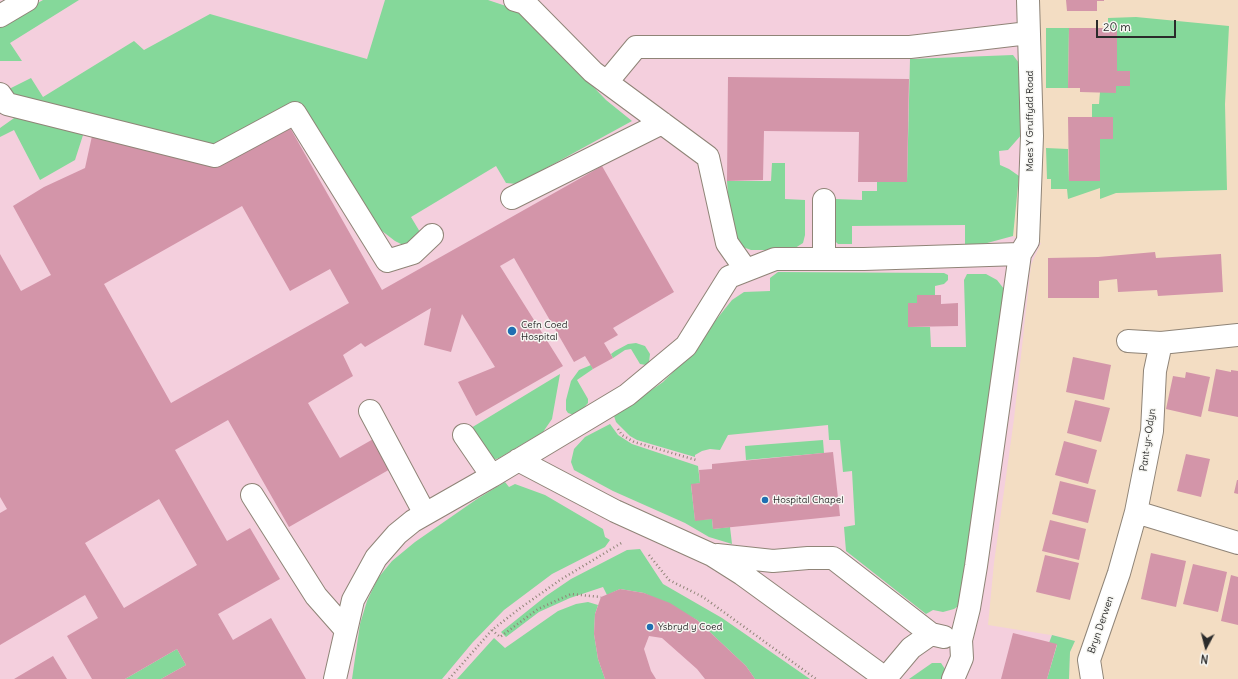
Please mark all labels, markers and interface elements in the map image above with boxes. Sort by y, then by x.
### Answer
scale bar [1098,12,1178,38]
text: 20 m [1103,19,1131,34]
street label: Maes Y Gruffydd Road [1024,71,1036,171]
place label: Cefn Coed Hospital [521,319,568,342]
marker: Cefn Coed Hospital [506,325,518,337]
street label: Pant-yr-Odyn [1138,408,1158,472]
place label: Hospital Chapel [773,494,843,506]
marker: Hospital Chapel [760,495,770,505]
street label: Bryn Derwen [1086,595,1116,655]
place label: Ysbryd y Coed [658,621,722,633]
marker: Ysbryd y Coed [645,622,655,632]
north arrow [1186,627,1226,667]
text: N [1200,652,1209,666]

